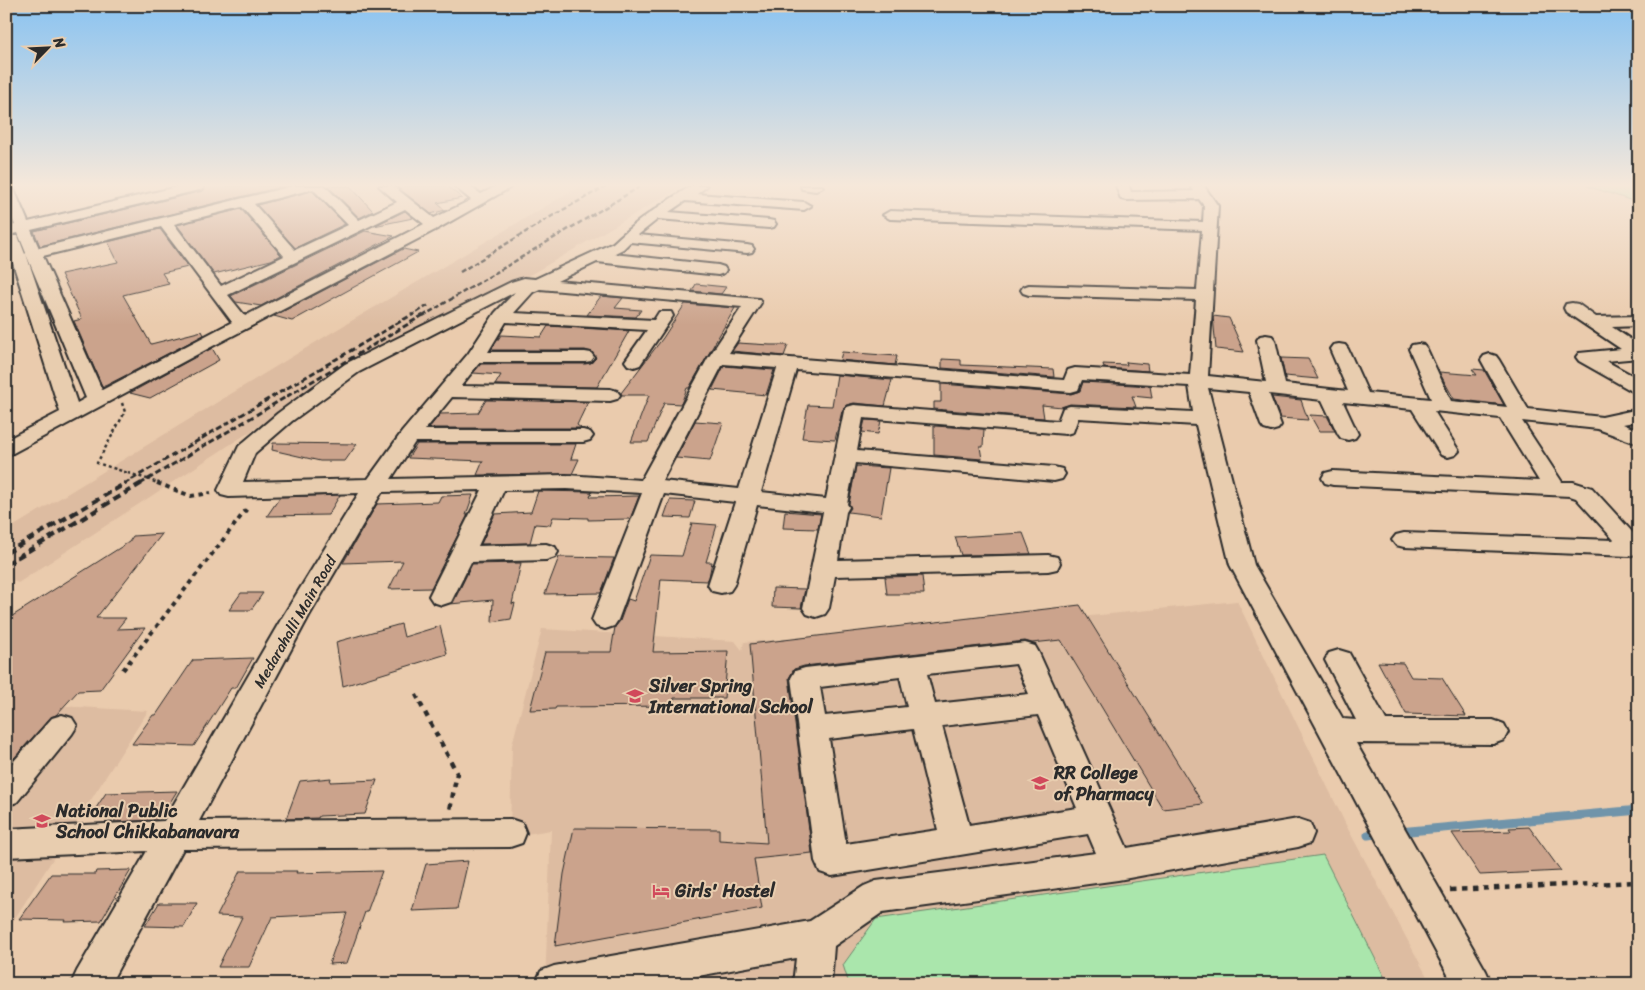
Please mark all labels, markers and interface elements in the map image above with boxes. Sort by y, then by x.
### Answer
north arrow [22,22,72,72]
text: N [46,32,73,53]
street label: Medarahalli Main Road [246,550,344,693]
place label: Silver Spring International School [648,670,813,723]
school or university icon: Silver Spring International School [625,686,645,706]
place label: RR College of Pharmacy [1053,757,1154,810]
school or university icon: RR College of Pharmacy [1030,773,1050,793]
place label: National Public School Chikkabanavara [55,795,240,848]
school or university icon: National Public School Chikkabanavara [32,811,52,831]
place label: Girls' Hostel [674,875,776,907]
hotel icon: Girls' Hostel [651,881,671,901]

